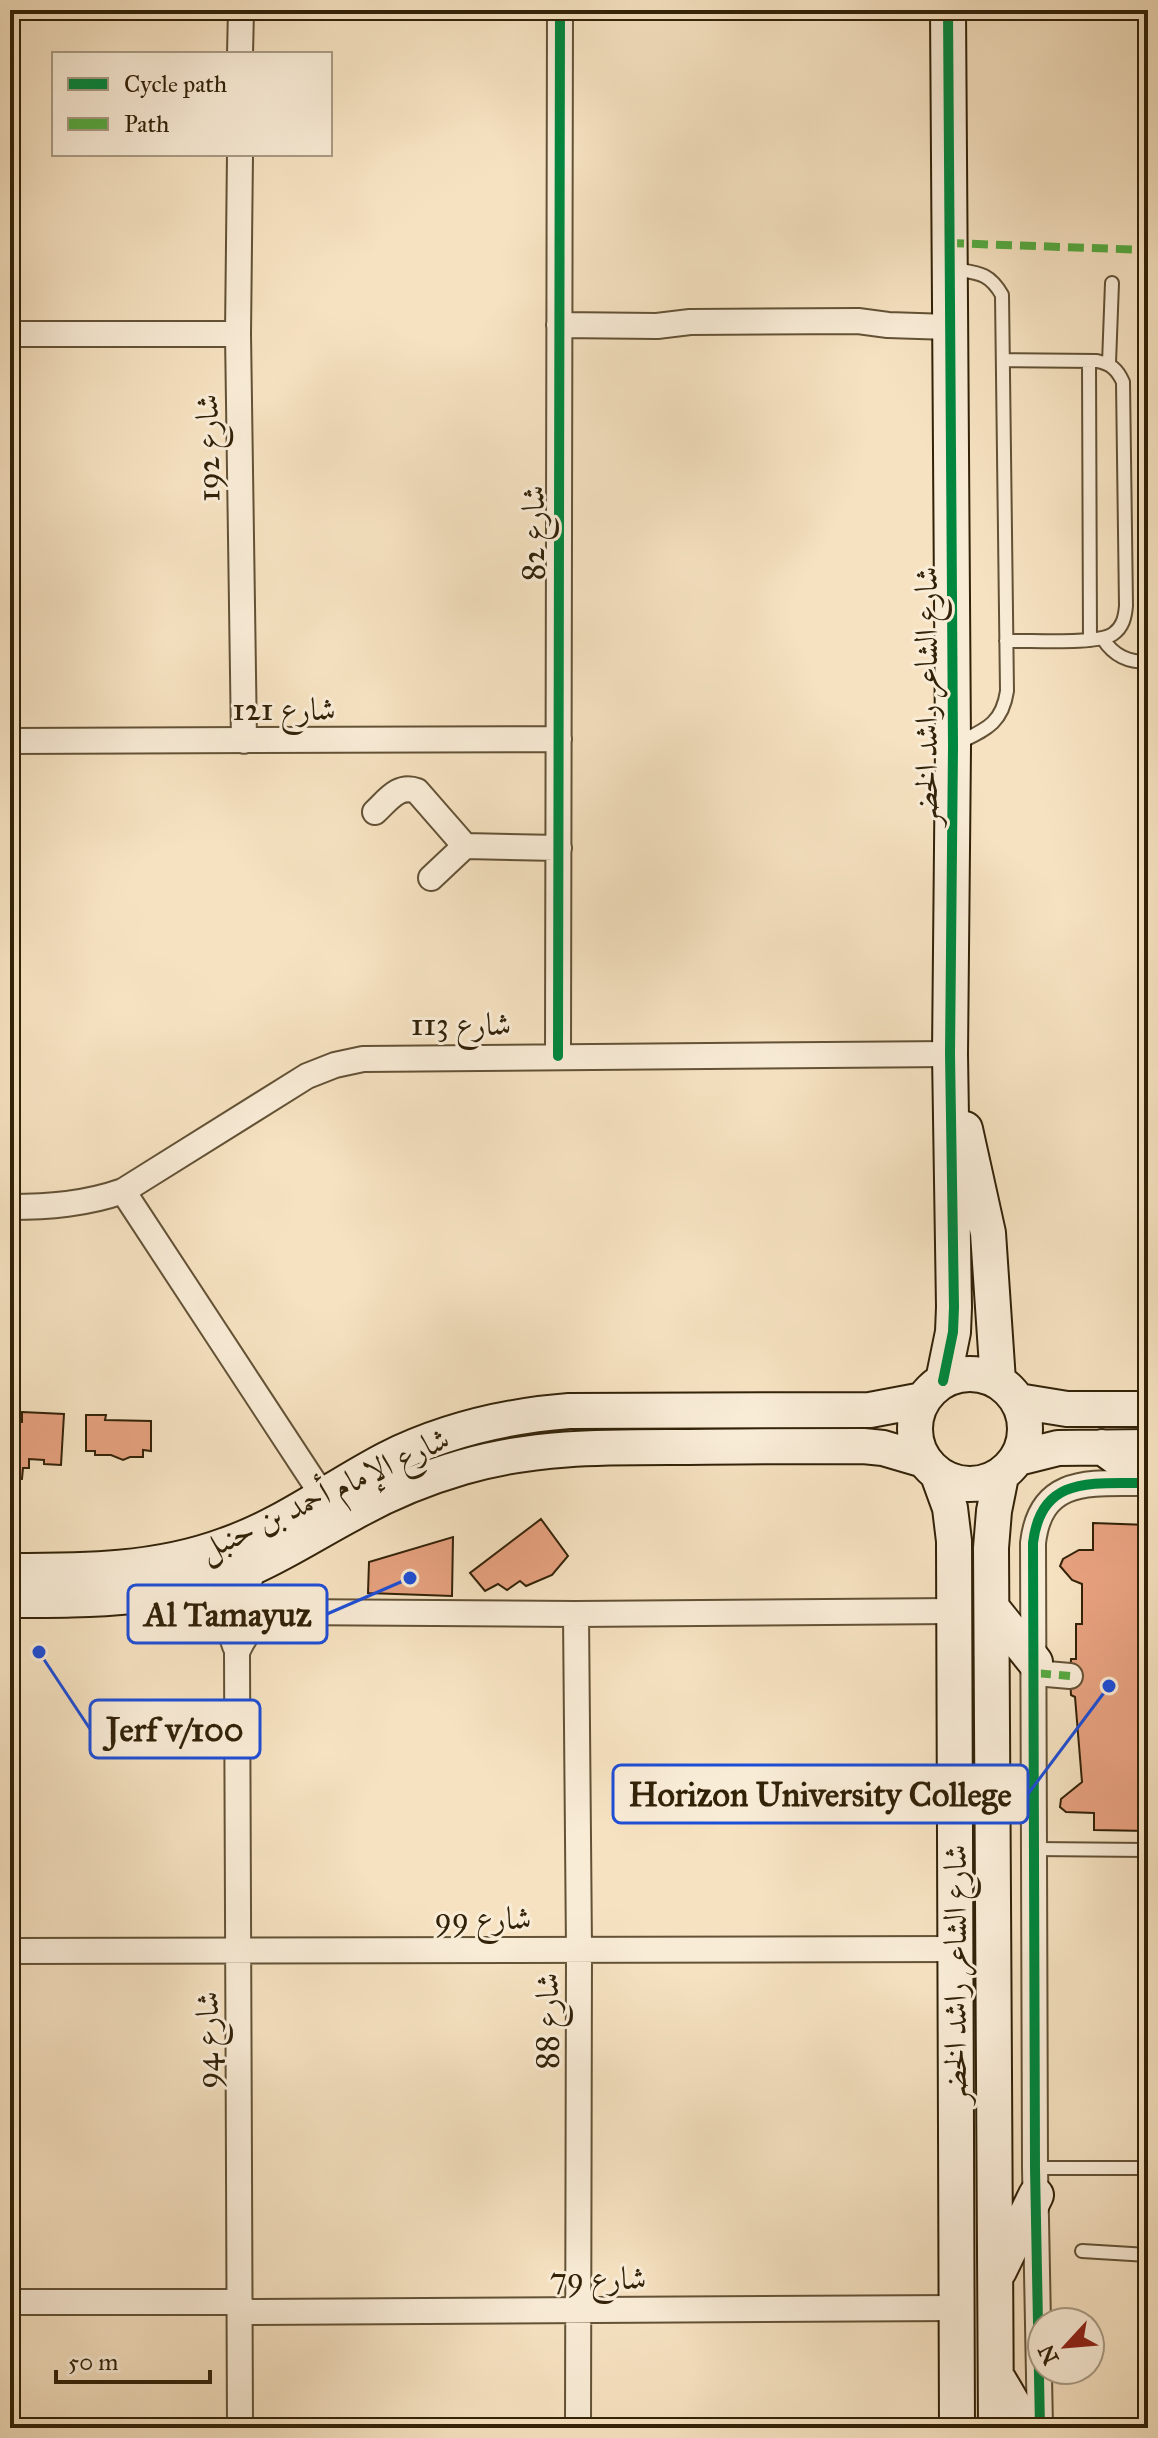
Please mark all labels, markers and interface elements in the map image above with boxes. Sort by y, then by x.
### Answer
legend [52,52,332,156]
text: Cycle path [124,69,227,99]
text: Path [124,109,169,139]
street label: شارع 192 [188,394,235,502]
street label: شارع 82 [514,485,560,581]
street label: شارع الشاعر راشد الخضر [907,567,953,828]
street label: شارع 121 [232,690,336,736]
street label: شارع 113 [411,1005,511,1051]
street label: شارع الإمام أحمد بن حنبل [191,1416,459,1576]
callout: Al Tamayuz [128,1585,327,1643]
text: Al Tamayuz [142,1594,312,1635]
callout: Jerf v/100 [90,1700,260,1758]
text: Jerf v/100 [102,1709,244,1752]
callout: Horizon University College [613,1765,1028,1823]
text: Horizon University College [628,1774,1012,1815]
street label: شارع الشاعر راشد الخضر [936,1845,982,2106]
street label: شارع 99 [435,1899,531,1945]
street label: شارع 88 [528,1973,574,2069]
street label: شارع 94 [188,1991,234,2089]
street label: شارع 79 [550,2259,646,2305]
north arrow [1026,2306,1106,2386]
scale bar [56,2334,210,2384]
text: N [1032,2340,1065,2369]
text: 50 m [68,2347,118,2377]

